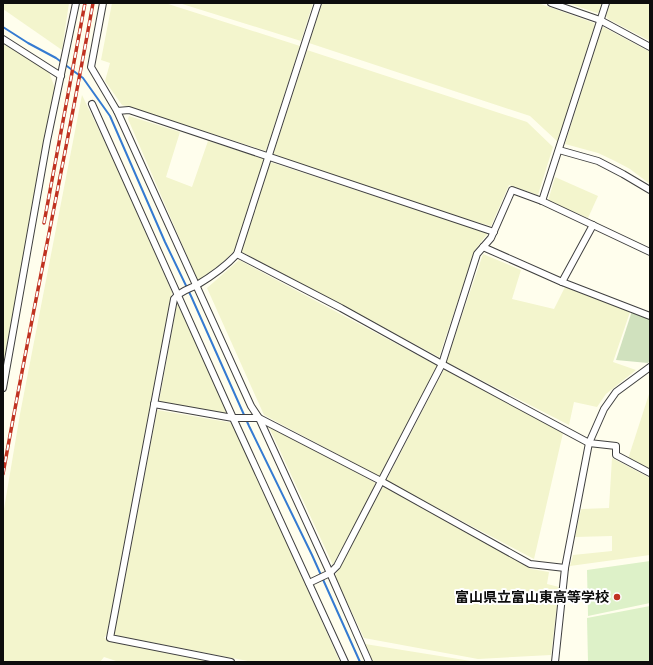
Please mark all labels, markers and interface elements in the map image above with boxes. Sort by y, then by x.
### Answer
place label: 富山県立富山東高等学校 [455,589,609,606]
marker: 富山県立富山東高等学校 [612,592,622,602]

